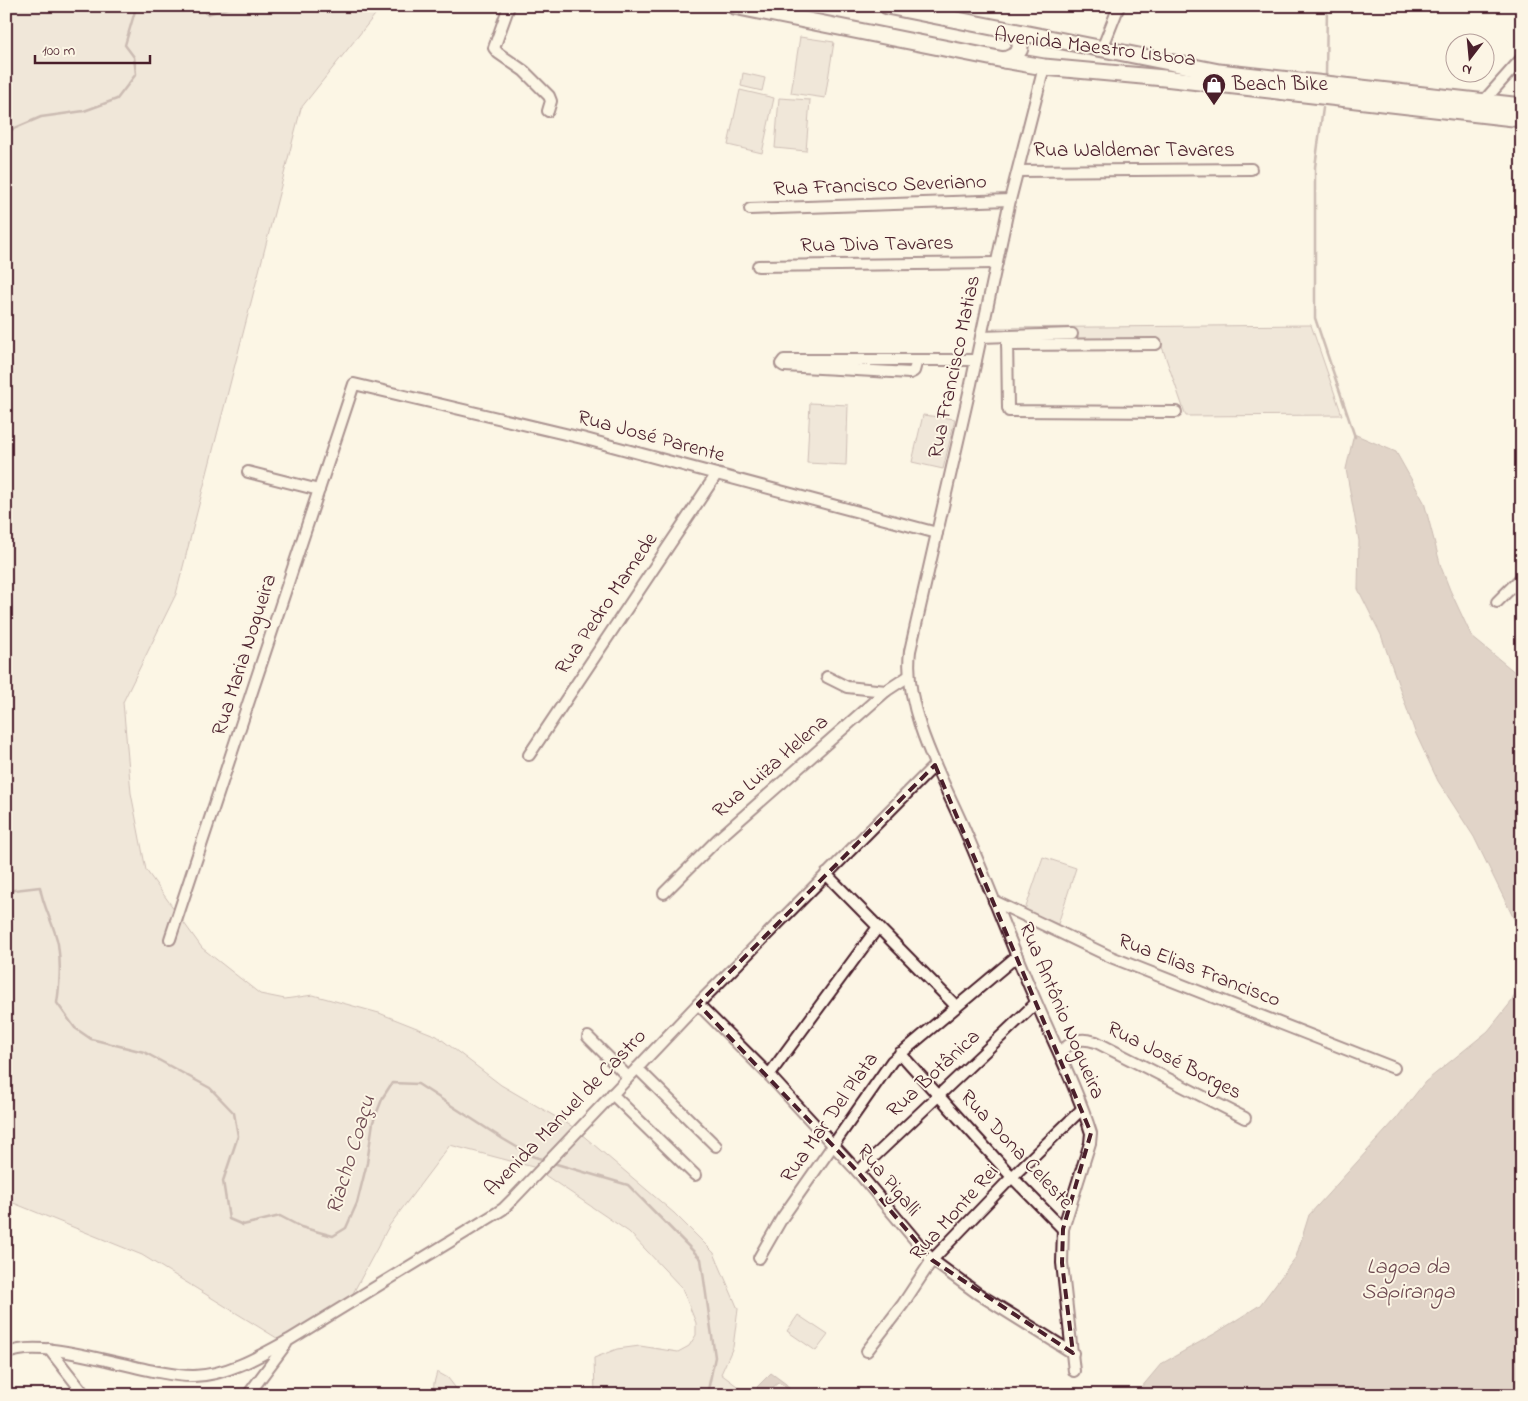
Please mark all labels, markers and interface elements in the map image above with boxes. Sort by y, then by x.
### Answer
street label: Avenida Maestro Lisboa [992,21,1198,75]
scale bar [35,32,150,64]
north arrow [1446,32,1496,82]
text: 100 m [42,40,75,62]
text: N [1459,58,1474,80]
place label: Beach Bike [1231,70,1329,100]
shop icon: Beach Bike [1201,72,1227,106]
street label: Rua Waldemar Tavares [1033,136,1235,166]
street label: Rua Francisco Severiano [773,167,987,205]
street label: Rua Diva Tavares [800,229,954,261]
street label: Rua Francisco Matias [921,273,989,461]
street label: Rua José Parente [574,403,729,471]
street label: Rua Pedro Mamede [548,526,666,681]
street label: Rua Maria Nogueira [205,570,287,740]
street label: Rua Luiza Helena [706,708,836,826]
street label: Rua Antônio Nogueira [1008,918,1112,1105]
street label: Rua Elias Francisco [1114,926,1285,1016]
street label: Rua José Borges [1100,1014,1247,1110]
street label: Avenida Manuel de Castro [478,1022,654,1204]
street label: Rua Botânica [880,1023,988,1125]
street label: Rua Mar Del Plata [774,1046,886,1190]
street label: Rua Dona Celeste [952,1083,1080,1217]
water label: Riacho Coaçu [319,1091,385,1218]
street label: Rua Pigalli [847,1138,927,1225]
street label: Rua Monte Rei [903,1158,1007,1268]
water label: Lagoa da Sapiranga [1361,1252,1456,1309]

